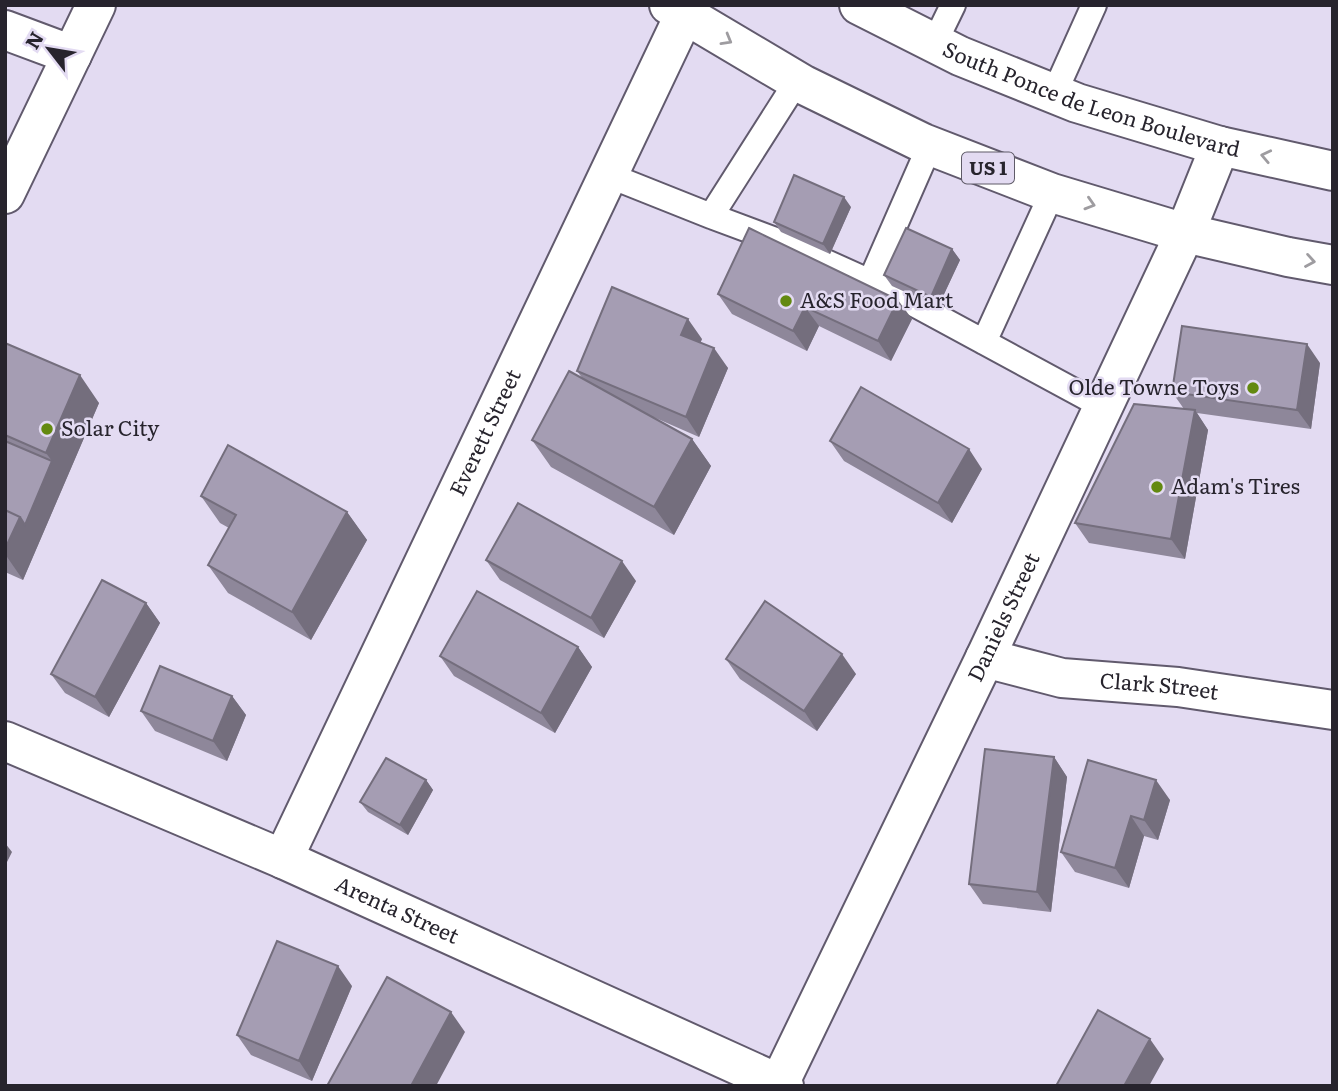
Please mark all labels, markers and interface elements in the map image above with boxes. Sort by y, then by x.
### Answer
north arrow [14,14,84,84]
text: N [17,26,50,54]
one-way arrow [719,32,732,45]
street label: South Ponce de Leon Boulevard [938,32,1244,163]
one-way arrow [1260,150,1272,165]
road number: US 1 [962,152,1014,184]
one-way arrow [1083,196,1096,210]
one-way arrow [1304,253,1316,268]
place label: A&S Food Mart [800,283,954,314]
marker: A&S Food Mart [778,293,794,309]
street label: Everett Street [440,363,527,500]
place label: Olde Towne Toys [1069,370,1239,401]
marker: Olde Towne Toys [1245,380,1261,396]
place label: Solar City [61,411,160,442]
marker: Solar City [39,421,55,437]
place label: Adam's Tires [1171,469,1300,500]
marker: Adam's Tires [1149,479,1165,495]
street label: Daniels Street [958,546,1046,686]
street label: Clark Street [1099,663,1221,706]
street label: Arenta Street [331,867,465,950]

